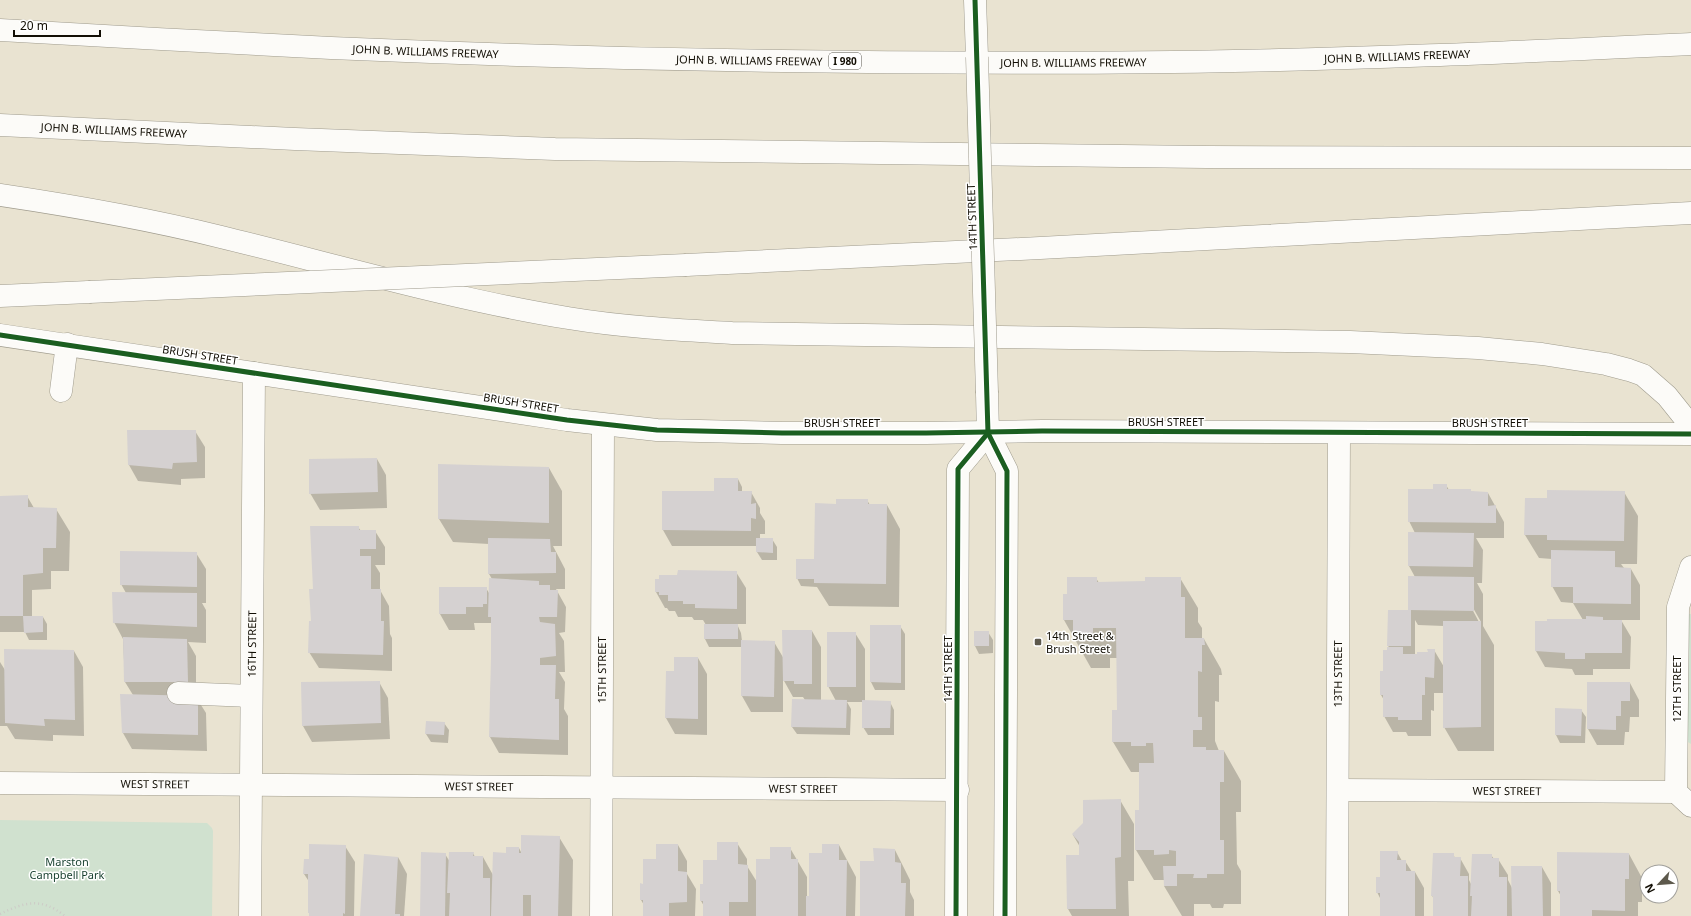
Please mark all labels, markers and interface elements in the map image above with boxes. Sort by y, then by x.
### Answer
scale bar [14,12,100,38]
text: 20 m [20,17,48,34]
street label: JOHN B. WILLIAMS FREEWAY [351,41,500,61]
street label: JOHN B. WILLIAMS FREEWAY [1323,46,1471,66]
street label: JOHN B. WILLIAMS FREEWAY [675,51,823,69]
road number: I 980 [829,53,861,69]
street label: JOHN B. WILLIAMS FREEWAY [999,54,1147,70]
street label: JOHN B. WILLIAMS FREEWAY [39,119,188,141]
street label: 14TH STREET [963,183,980,251]
street label: BRUSH STREET [161,341,239,368]
street label: BRUSH STREET [482,389,560,416]
street label: BRUSH STREET [1128,414,1204,429]
street label: BRUSH STREET [804,415,880,430]
street label: BRUSH STREET [1452,415,1528,430]
street label: 16TH STREET [244,610,259,678]
place label: 14th Street & Brush Street [1046,628,1115,656]
street label: 14TH STREET [940,635,955,703]
street label: 15TH STREET [594,636,609,704]
marker: 14th Street & Brush Street [1033,637,1043,647]
street label: 13TH STREET [1330,640,1345,708]
street label: 12TH STREET [1669,655,1684,723]
street label: WEST STREET [121,776,189,791]
street label: WEST STREET [445,778,513,794]
street label: WEST STREET [769,781,837,796]
street label: WEST STREET [1473,783,1541,798]
park label: Marston Campbell Park [30,854,105,882]
north arrow [1639,864,1679,904]
text: N [1641,881,1658,896]

